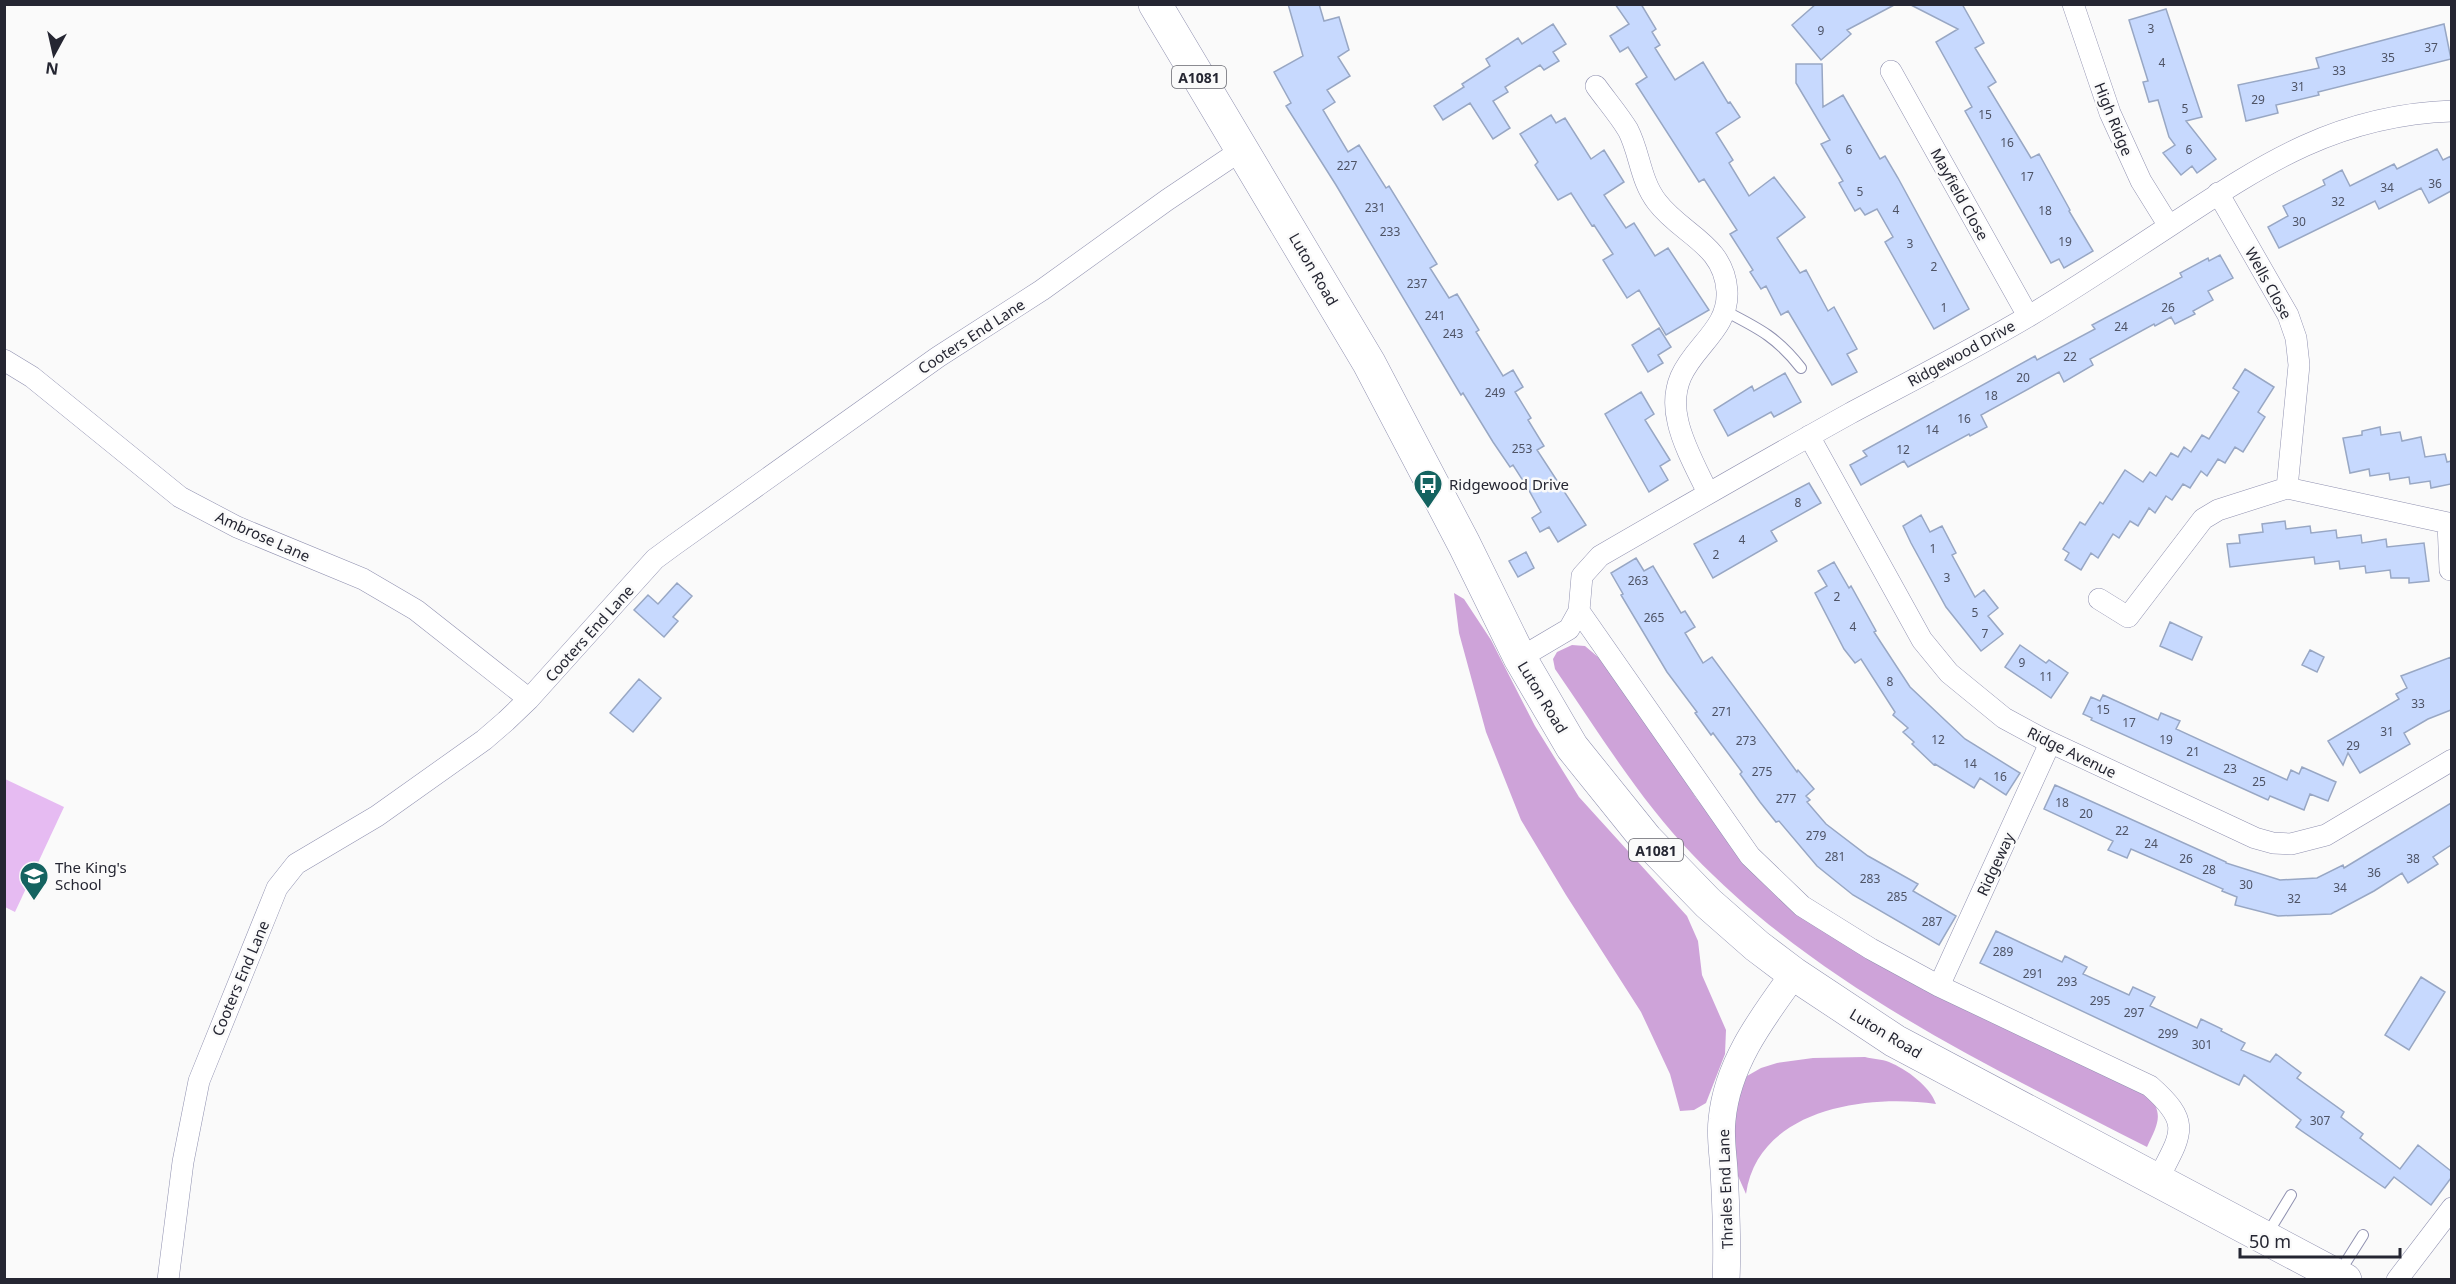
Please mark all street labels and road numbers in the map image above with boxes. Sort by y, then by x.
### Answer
road number: A1081 [1172,66,1226,88]
street label: High Ridge [2090,79,2138,159]
street label: Mayfield Close [1926,144,1994,244]
street label: Luton Road [1285,229,1343,309]
street label: Wells Close [2241,244,2297,322]
street label: Cooters End Lane [914,294,1028,378]
street label: Ridgewood Drive [1904,315,2018,391]
street label: Ambrose Lane [213,506,313,566]
street label: Cooters End Lane [540,580,638,686]
street label: Luton Road [1514,657,1572,737]
street label: Ridge Avenue [2024,722,2120,782]
street label: Ridgeway [1972,829,2019,899]
road number: A1081 [1629,839,1683,861]
street label: Cooters End Lane [207,917,273,1039]
street label: Luton Road [1846,1004,1926,1062]
street label: Thrales End Lane [1713,1129,1737,1249]

